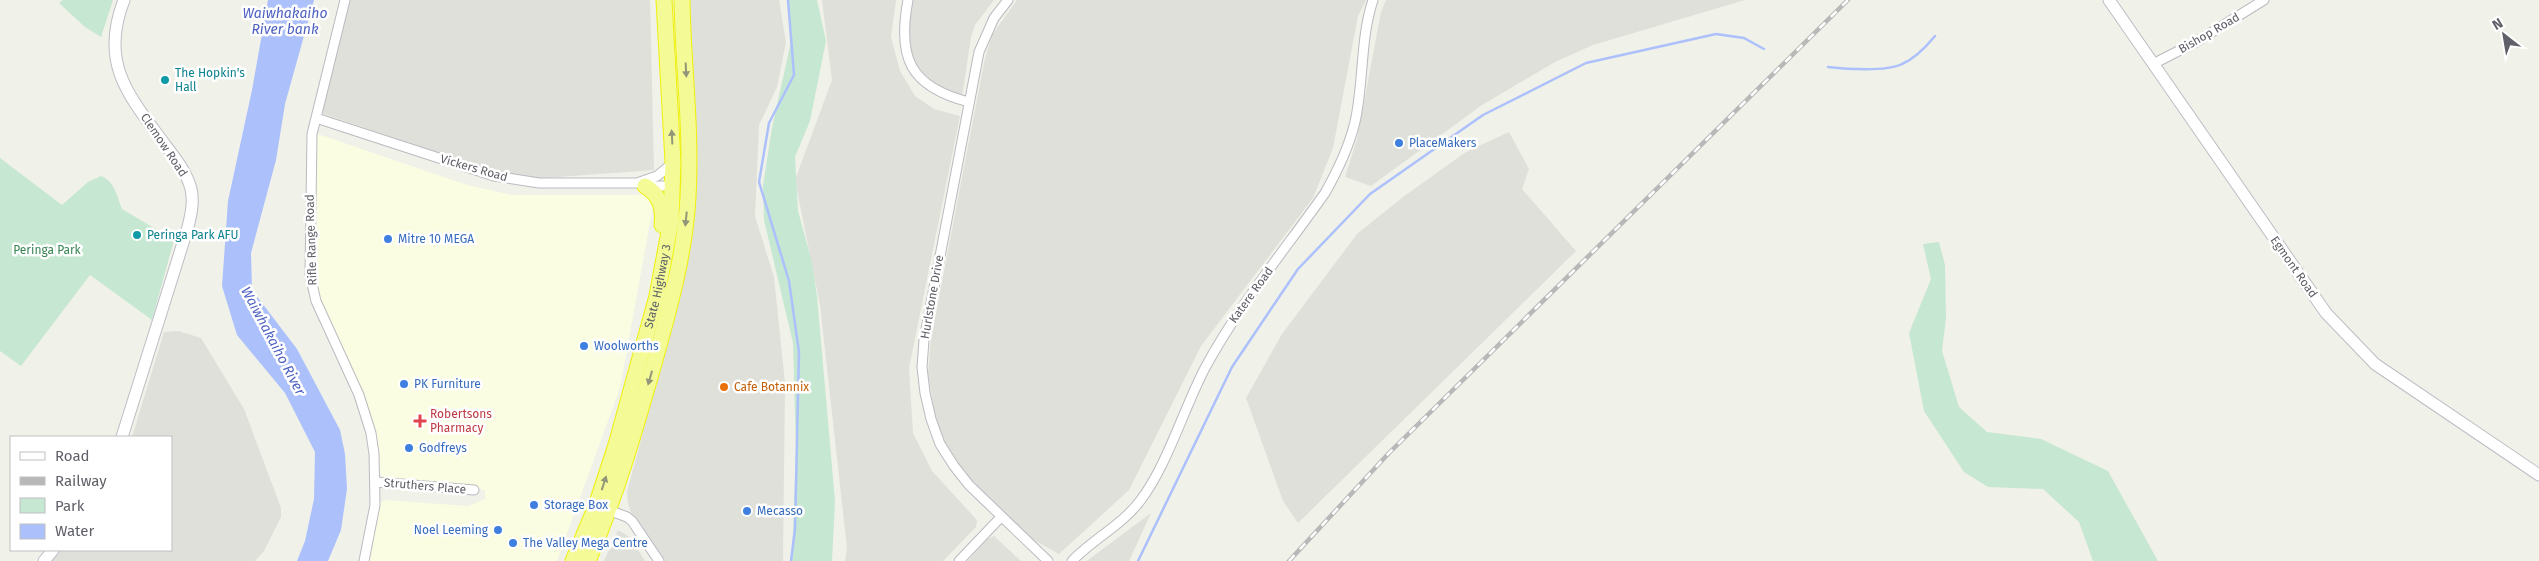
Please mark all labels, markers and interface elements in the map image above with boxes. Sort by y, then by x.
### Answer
water label: Waiwhakaiho River bank [243,5,328,38]
street label: Bishop Road [2176,10,2242,56]
north arrow [2479,10,2529,60]
text: N [2489,15,2506,34]
one-way arrow [682,62,690,78]
place label: The Hopkin's Hall [175,66,245,94]
marker: The Hopkin's Hall [159,74,171,86]
street label: Clemow Road [138,111,190,179]
one-way arrow [668,129,676,145]
place label: PlaceMakers [1409,136,1477,150]
marker: PlaceMakers [1393,137,1405,149]
street label: Vickers Road [439,152,509,184]
street label: Rifle Range Road [302,194,320,286]
one-way arrow [682,212,690,228]
place label: Peringa Park AFU [147,228,238,242]
marker: Peringa Park AFU [131,229,143,241]
place label: Mitre 10 MEGA [398,232,474,246]
marker: Mitre 10 MEGA [382,233,394,245]
street label: Egmont Road [2268,234,2320,300]
park label: Peringa Park [13,243,82,257]
street label: State Highway 3 [641,243,674,330]
street label: Hurlstone Drive [918,254,946,340]
street label: Katere Road [1226,264,1276,326]
water label: Waiwhakaiho River [237,284,309,399]
place label: Woolworths [594,339,659,353]
marker: Woolworths [578,340,590,352]
one-way arrow [646,370,654,385]
place label: PK Furniture [414,377,481,391]
marker: PK Furniture [398,378,410,390]
place label: Cafe Botannix [734,380,809,394]
marker: Cafe Botannix [718,381,730,393]
place label: Robertsons Pharmacy [430,407,492,435]
marker: Robertsons Pharmacy [414,415,426,427]
legend [10,436,172,551]
place label: Godfreys [419,441,467,455]
marker: Godfreys [403,442,415,454]
text: Road [55,447,90,465]
text: Railway [55,472,107,490]
street label: Struthers Place [383,475,467,497]
one-way arrow [600,476,608,491]
text: Park [55,497,85,515]
place label: Storage Box [544,498,608,512]
marker: Storage Box [528,499,540,511]
place label: Mecasso [757,504,803,518]
marker: Mecasso [741,505,753,517]
text: Water [55,522,94,540]
place label: Noel Leeming [414,523,489,537]
marker: Noel Leeming [492,524,504,536]
place label: The Valley Mega Centre [523,536,648,550]
marker: The Valley Mega Centre [507,537,519,549]

